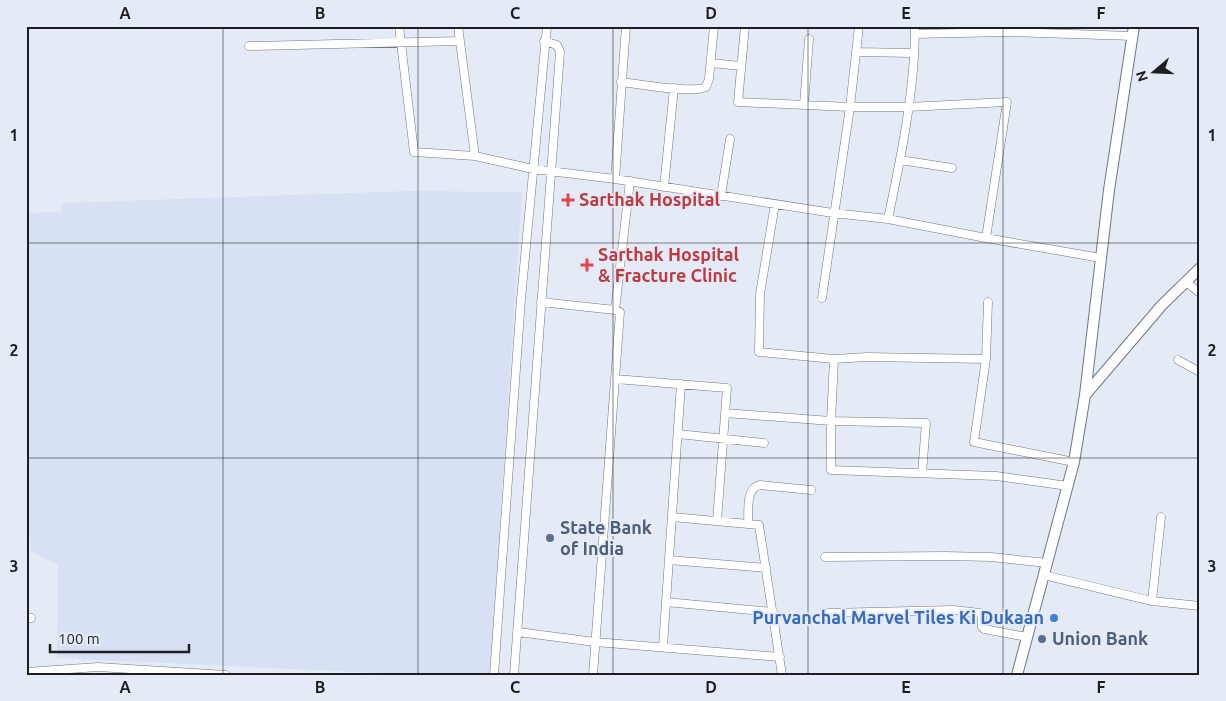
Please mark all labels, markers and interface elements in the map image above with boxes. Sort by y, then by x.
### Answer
text: A [119,4,131,22]
text: B [315,4,325,22]
text: C [510,4,520,22]
text: D [705,4,717,22]
text: E [901,4,911,22]
text: F [1097,4,1106,22]
north arrow [1128,48,1178,98]
text: N [1132,69,1151,84]
text: 1 [9,126,19,144]
text: 1 [1207,126,1217,144]
place label: Sarthak Hospital [579,189,720,209]
marker: Sarthak Hospital [561,193,575,207]
place label: Sarthak Hospital & Fracture Clinic [598,244,739,285]
marker: Sarthak Hospital & Fracture Clinic [580,258,594,272]
text: 2 [9,341,19,359]
text: 2 [1207,341,1217,359]
place label: State Bank of India [560,517,652,558]
marker: State Bank of India [544,532,556,544]
text: 3 [9,557,19,575]
text: 3 [1207,557,1217,575]
place label: Purvanchal Marvel Tiles Ki Dukaan [752,607,1044,627]
marker: Purvanchal Marvel Tiles Ki Dukaan [1048,612,1060,624]
scale bar [50,621,189,653]
place label: Union Bank [1052,628,1148,648]
text: 100 m [58,630,100,647]
marker: Union Bank [1036,633,1048,645]
text: A [119,678,131,696]
text: B [315,678,325,696]
text: C [510,678,520,696]
text: D [705,678,717,696]
text: E [901,678,911,696]
text: F [1097,678,1106,696]

